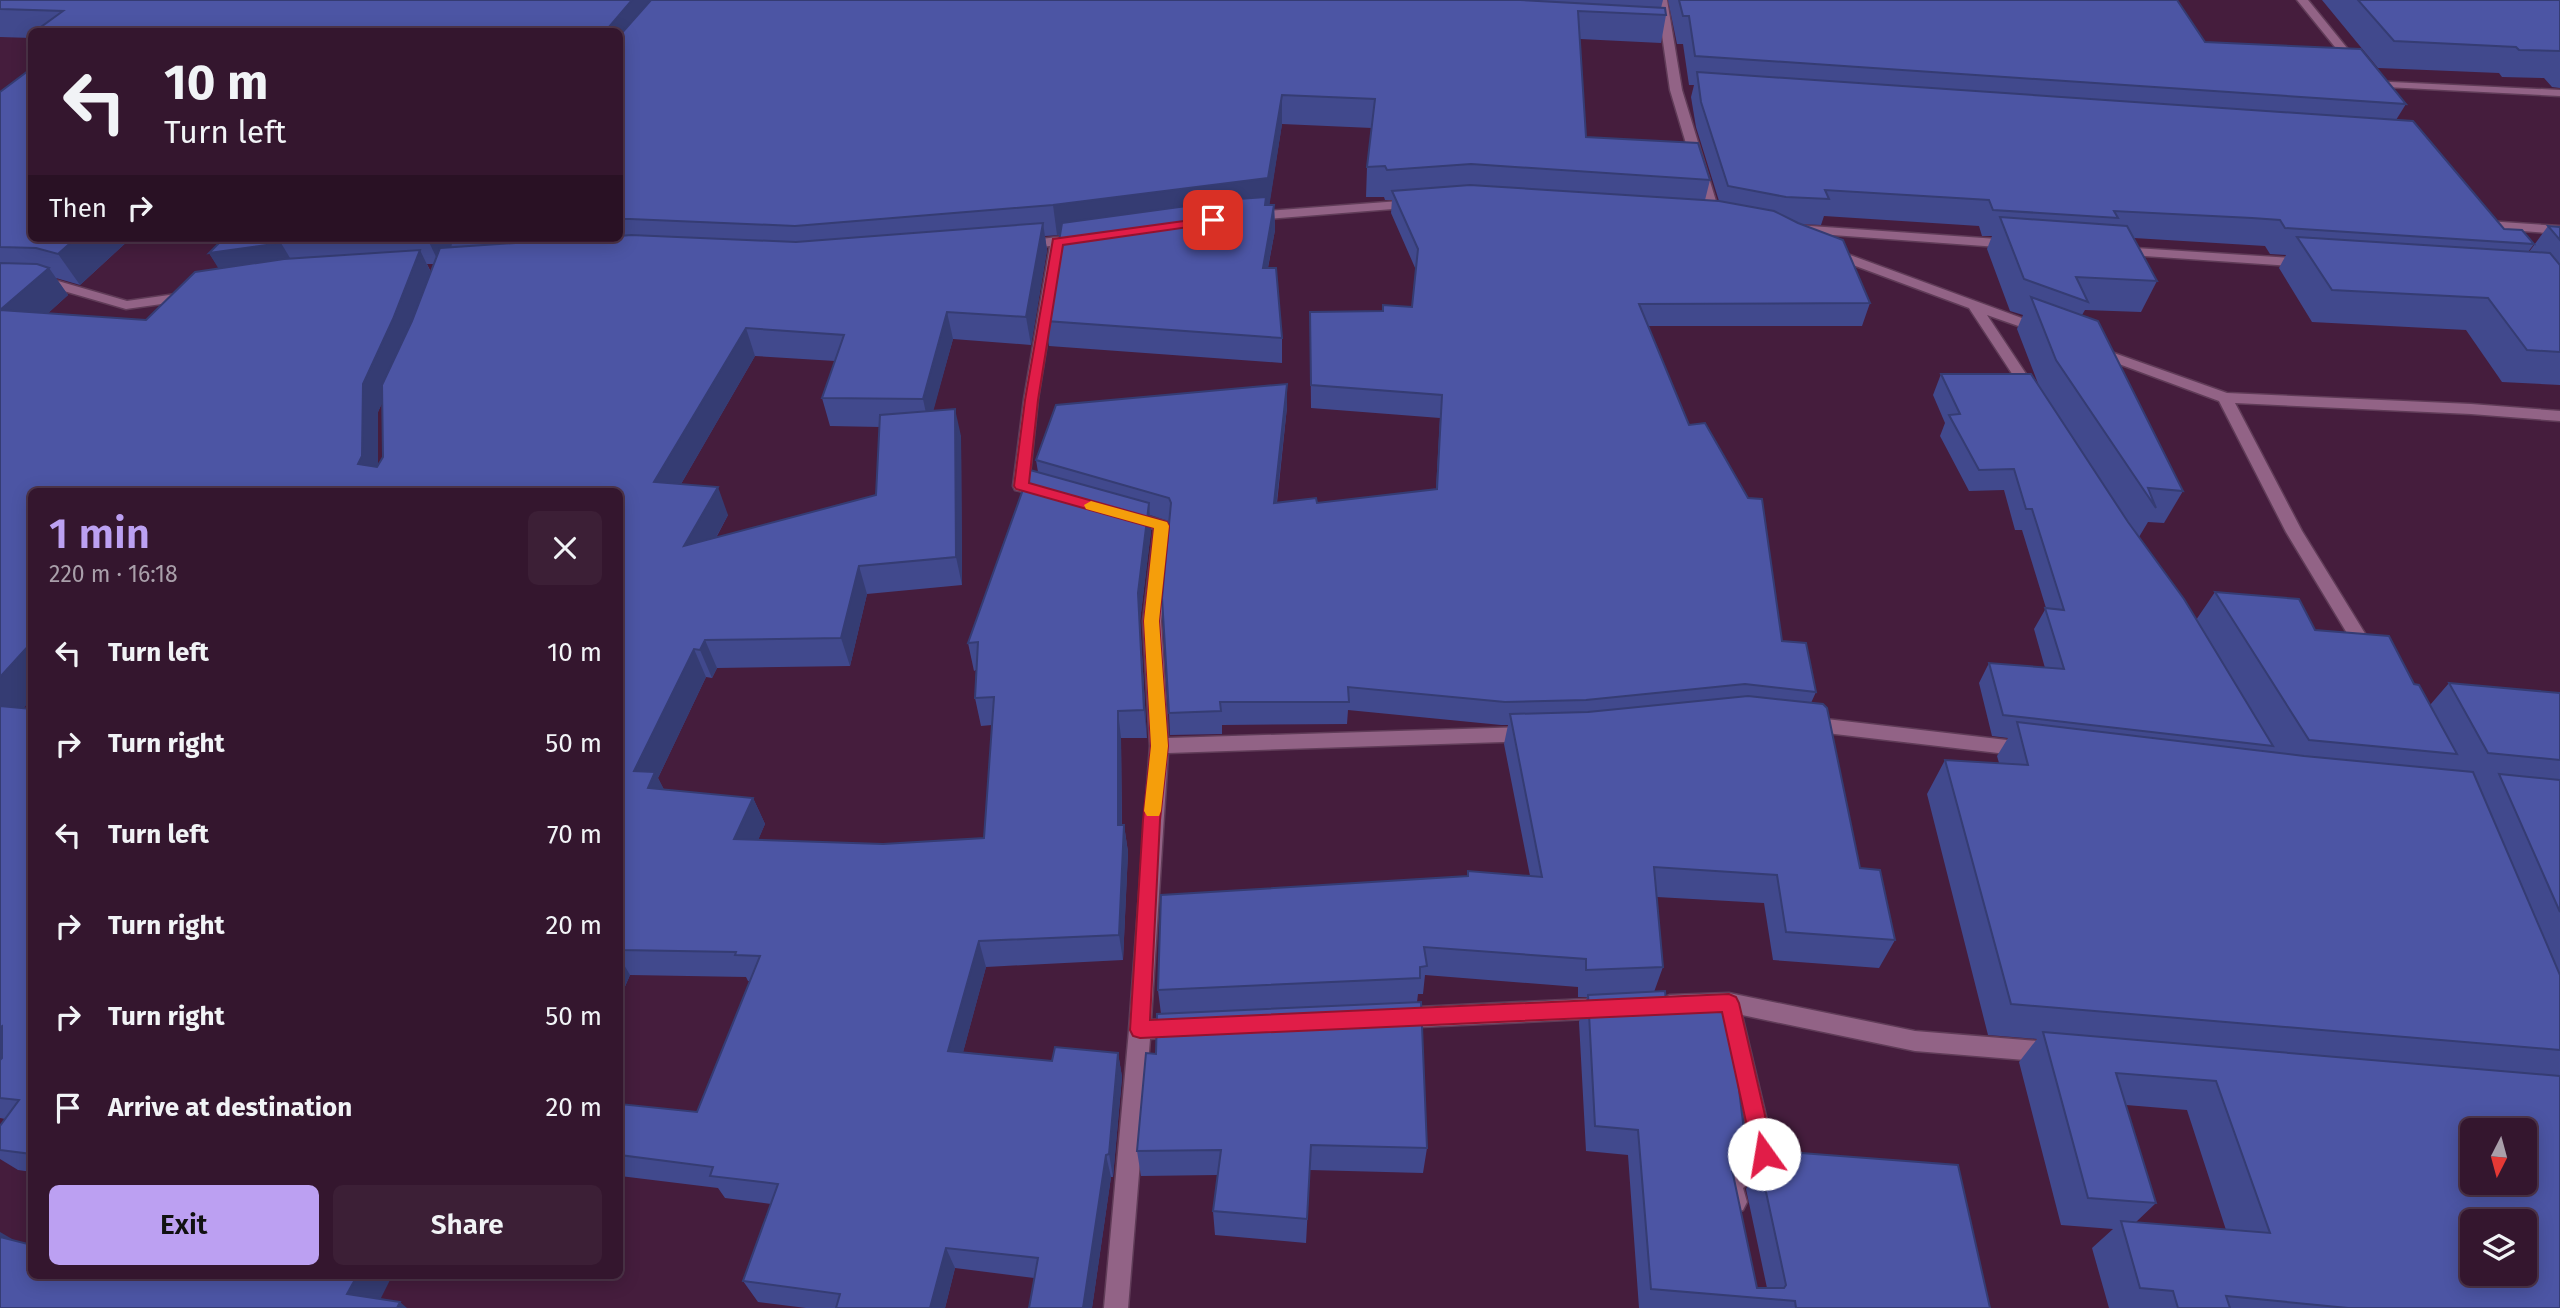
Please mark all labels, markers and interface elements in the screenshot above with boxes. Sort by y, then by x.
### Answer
text: 10 m [164,53,268,112]
icon: left [49,56,140,147]
text: Turn left [164,113,286,151]
icon: right [121,189,159,227]
pin [1183,190,1243,250]
text: Then [49,193,107,224]
icon: arrive [1194,201,1232,239]
text: 1 min [49,509,150,559]
button: close [528,511,602,585]
text: 220 m · 16:18 [49,560,178,588]
icon: left [49,634,87,672]
text: Turn left [108,637,209,668]
text: 10 m [547,637,602,668]
icon: right [49,725,87,763]
text: Turn right [108,728,225,759]
text: 50 m [545,728,602,759]
icon: left [49,816,87,854]
text: Turn left [108,819,209,850]
text: 70 m [547,819,602,850]
icon: right [49,907,87,945]
text: Turn right [108,910,225,941]
text: 20 m [545,910,602,941]
icon: right [49,998,87,1036]
text: Turn right [108,1001,225,1032]
text: 50 m [545,1001,602,1032]
icon: arrive [49,1089,87,1127]
text: Arrive at destination [108,1092,352,1123]
text: 20 m [545,1092,602,1123]
position arrow [1727,1117,1801,1191]
north arrow [2460,1118,2538,1195]
map controls [2460,1118,2537,1286]
button: Exit [49,1185,319,1265]
button: Share [333,1185,602,1265]
button: layers [2460,1209,2537,1286]

